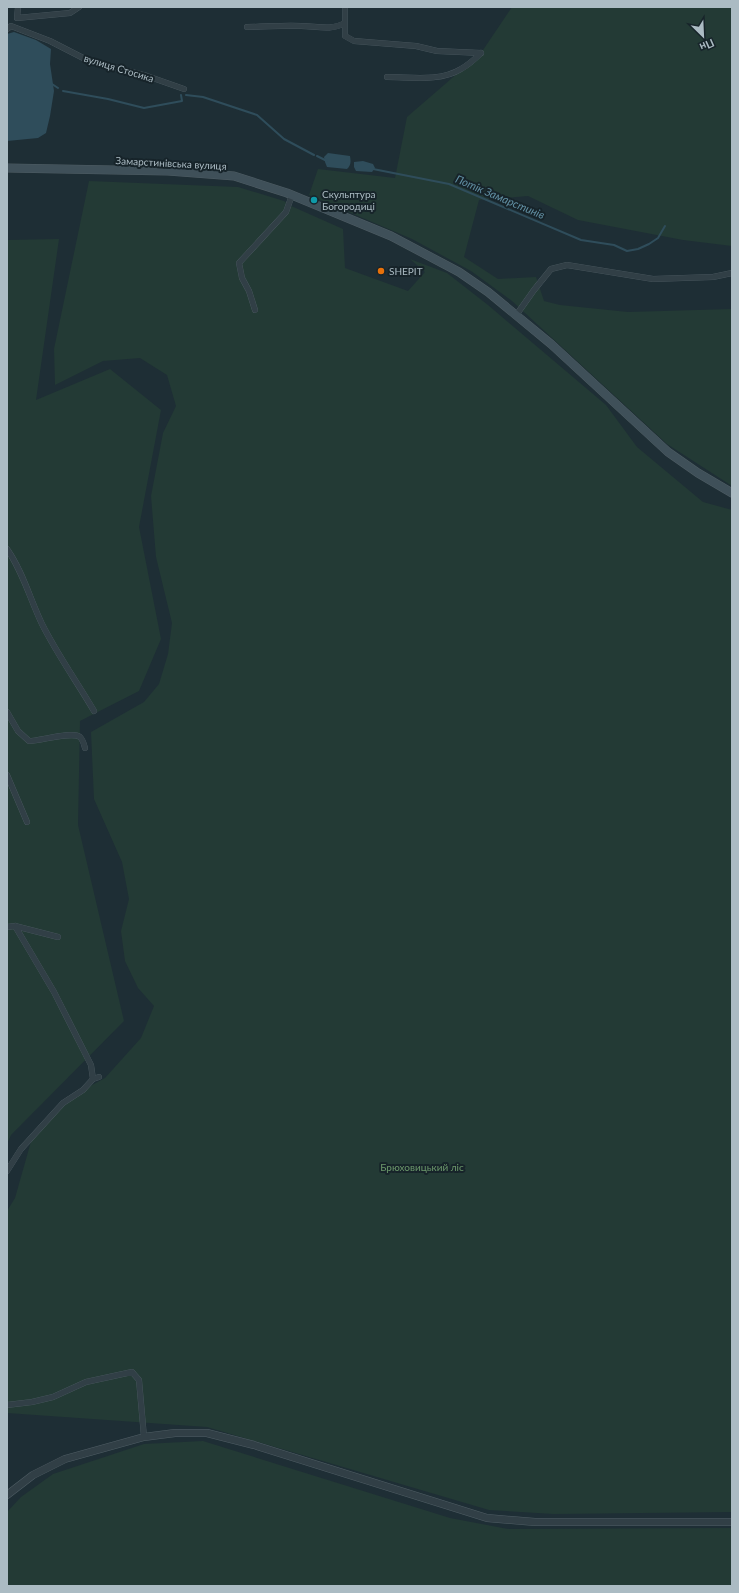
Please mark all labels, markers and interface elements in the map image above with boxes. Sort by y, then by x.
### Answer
north arrow [683,16,723,56]
text: Пн [698,37,716,54]
street label: вулиця Стосика [83,52,155,84]
street label: Замарстинівська вулиця [115,154,227,172]
water label: Потік Замарстинів [454,172,547,221]
place label: Скульптура Богородиці [322,188,376,212]
marker: Скульптура Богородиці [309,195,319,205]
place label: SHEPIT [389,265,423,277]
marker: SHEPIT [376,266,386,276]
park label: Брюховицький ліс [380,1161,464,1173]

